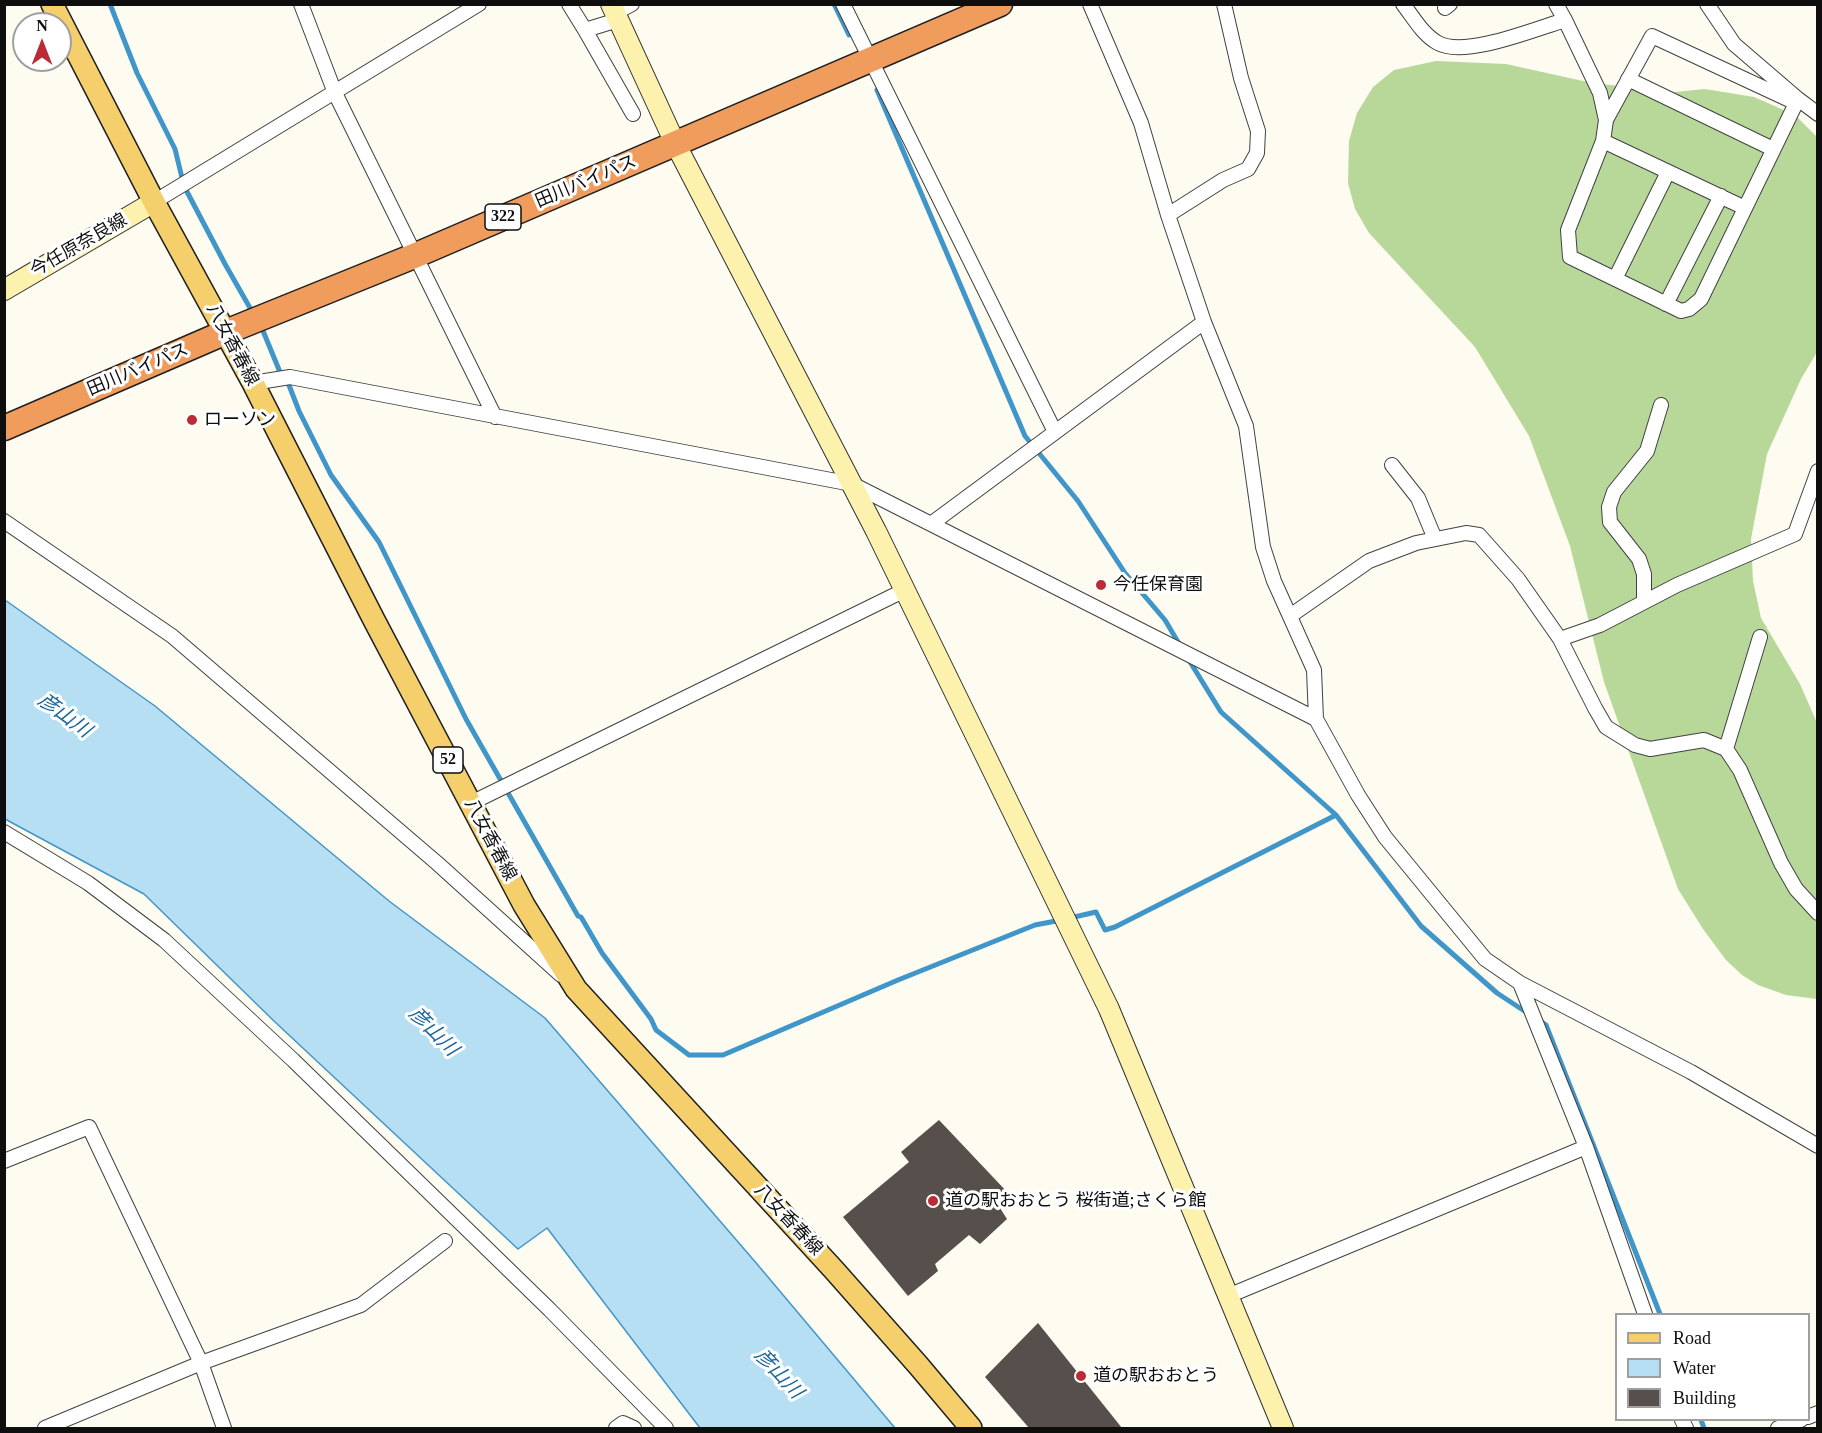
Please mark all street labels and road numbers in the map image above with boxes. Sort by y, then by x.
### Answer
street label: 田川バイパス [532,151,640,213]
road number: 322 [485,204,521,230]
street label: 今任原奈良線 [27,210,131,282]
street label: 八女香春線 [201,300,263,390]
street label: 田川バイパス [84,339,192,401]
road number: 52 [433,747,463,773]
street label: 八女香春線 [459,795,521,885]
street label: 八女香春線 [749,1180,827,1260]

